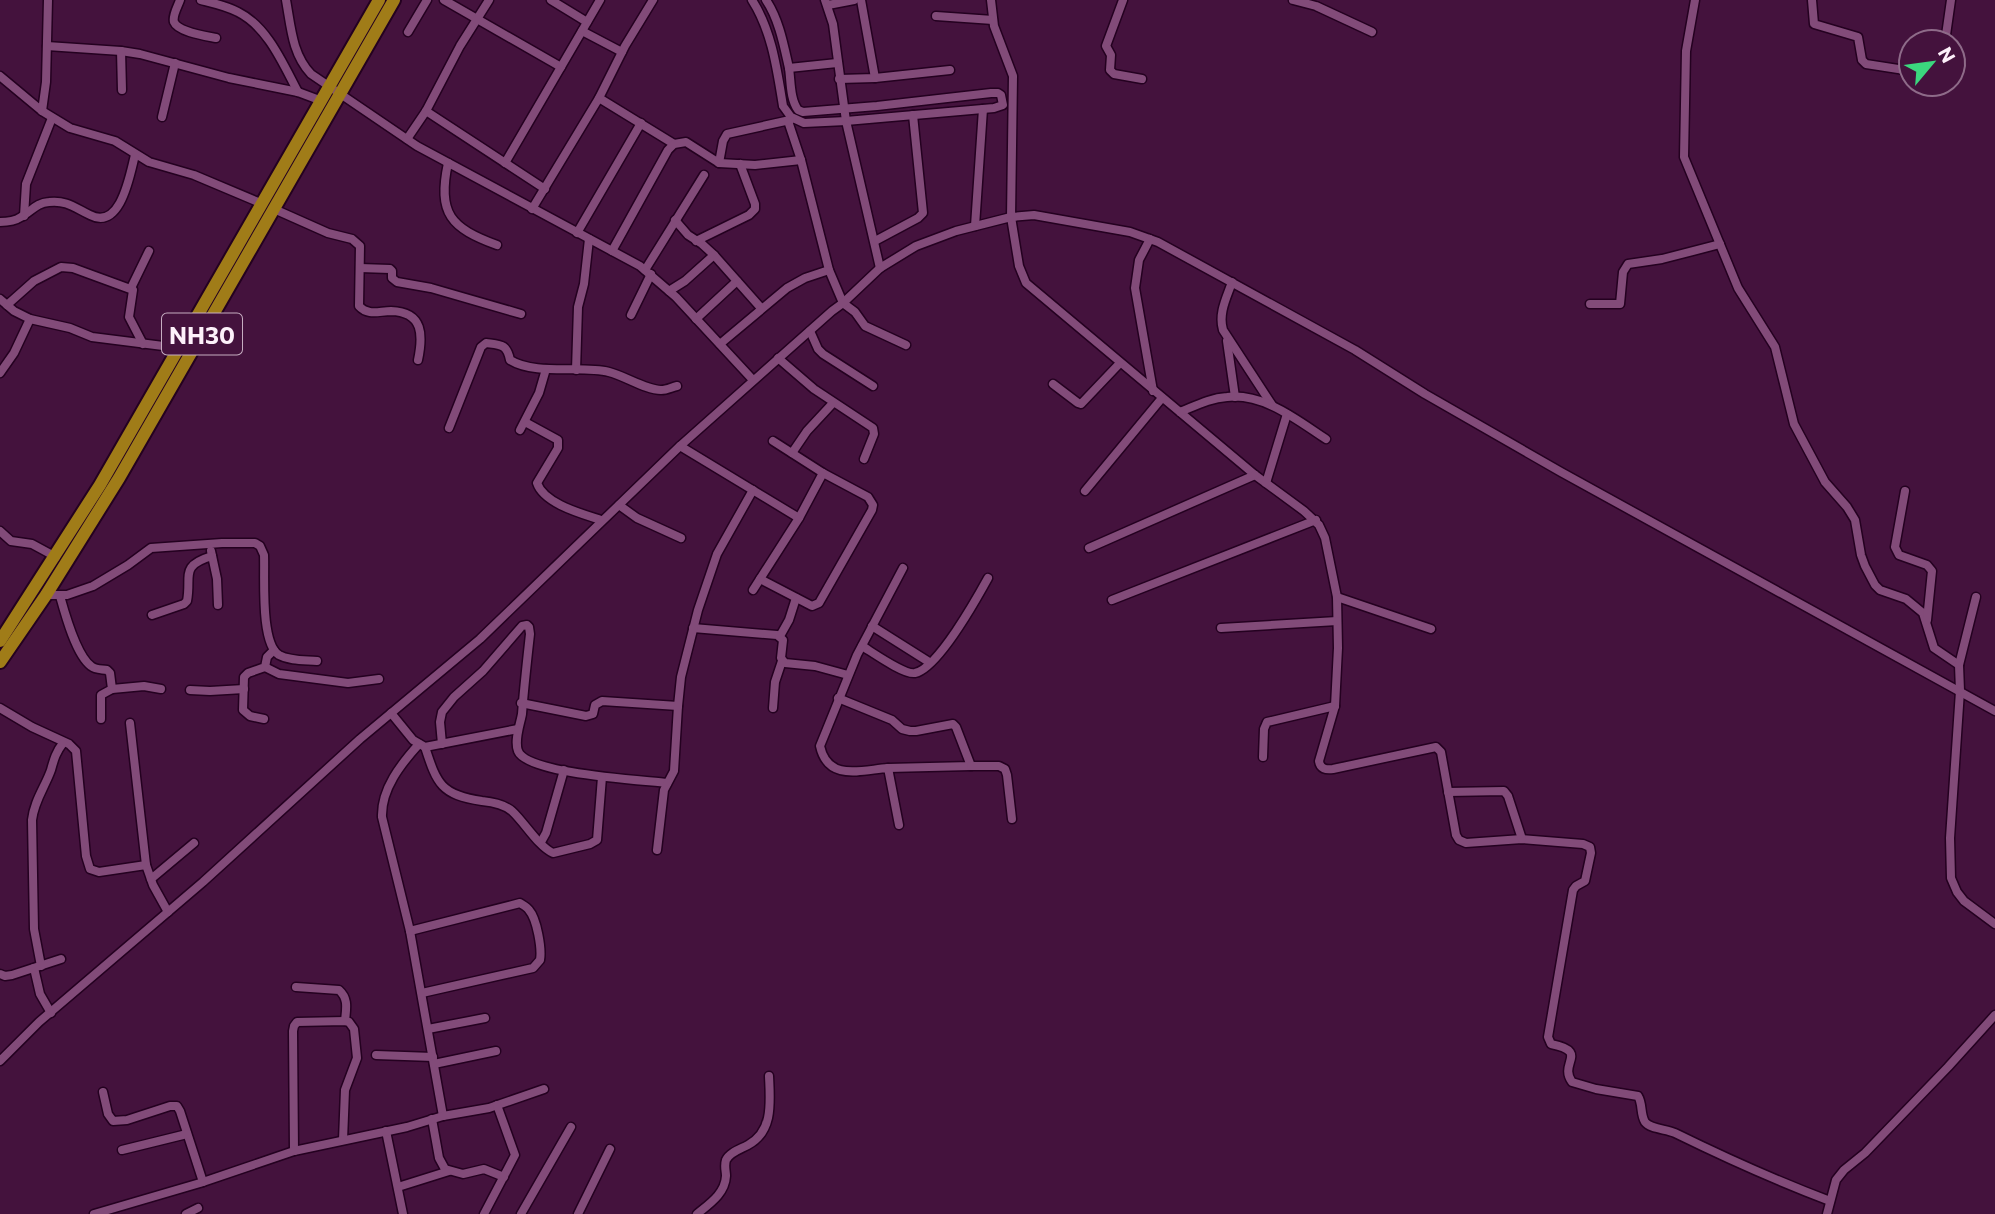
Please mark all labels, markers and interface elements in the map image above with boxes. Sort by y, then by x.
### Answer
north arrow [1897,28,1967,98]
text: N [1934,43,1961,66]
road number: NH30 [162,314,242,354]

